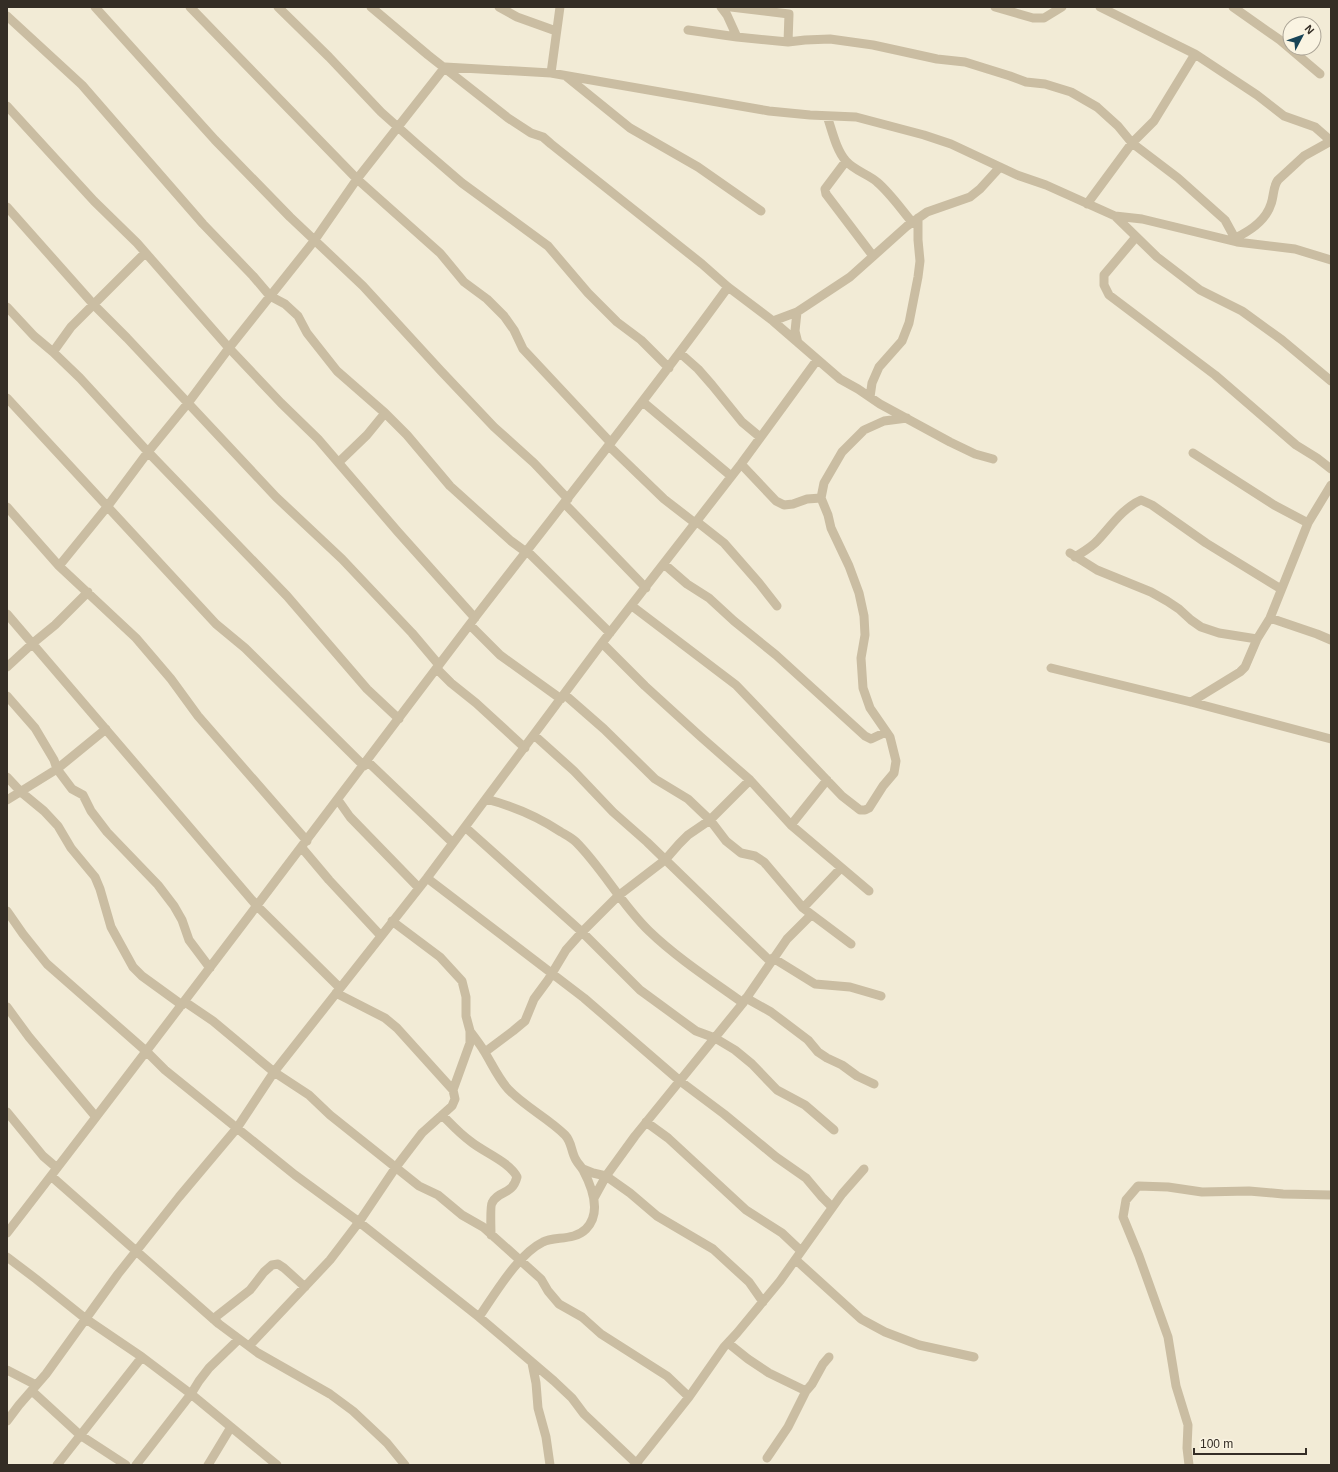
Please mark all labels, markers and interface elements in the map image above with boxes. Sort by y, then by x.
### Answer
north arrow [1282,16,1322,56]
text: N [1302,23,1317,36]
scale bar [1194,1430,1306,1456]
text: 100 m [1200,1437,1233,1451]

